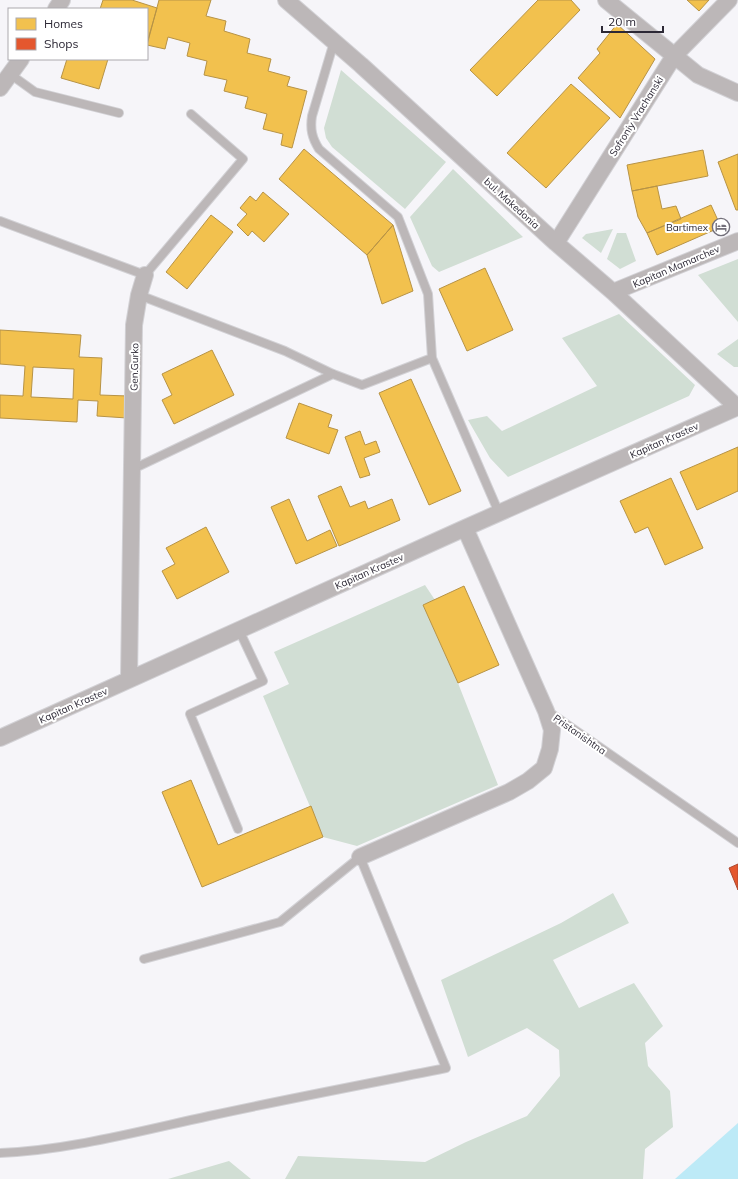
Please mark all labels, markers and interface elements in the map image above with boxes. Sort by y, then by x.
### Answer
legend [8,8,148,60]
scale bar [602,8,663,34]
text: 20 m [608,14,636,29]
text: Homes [44,16,83,31]
text: Shops [44,36,79,51]
street label: Sofroniy Vrachanski [607,74,666,159]
street label: bul. Makedonia [481,175,542,232]
hotel icon: Bartimex [711,217,731,237]
place label: Bartimex [666,221,709,234]
street label: Kapitan Mamarchev [631,242,722,291]
street label: Gen.Gurko [128,343,141,391]
street label: Kapitan Krastev [628,419,701,461]
street label: Kapitan Krastev [333,550,406,592]
street label: Kapitan Krastev [37,684,110,726]
street label: Pristanishtna [551,712,609,757]

